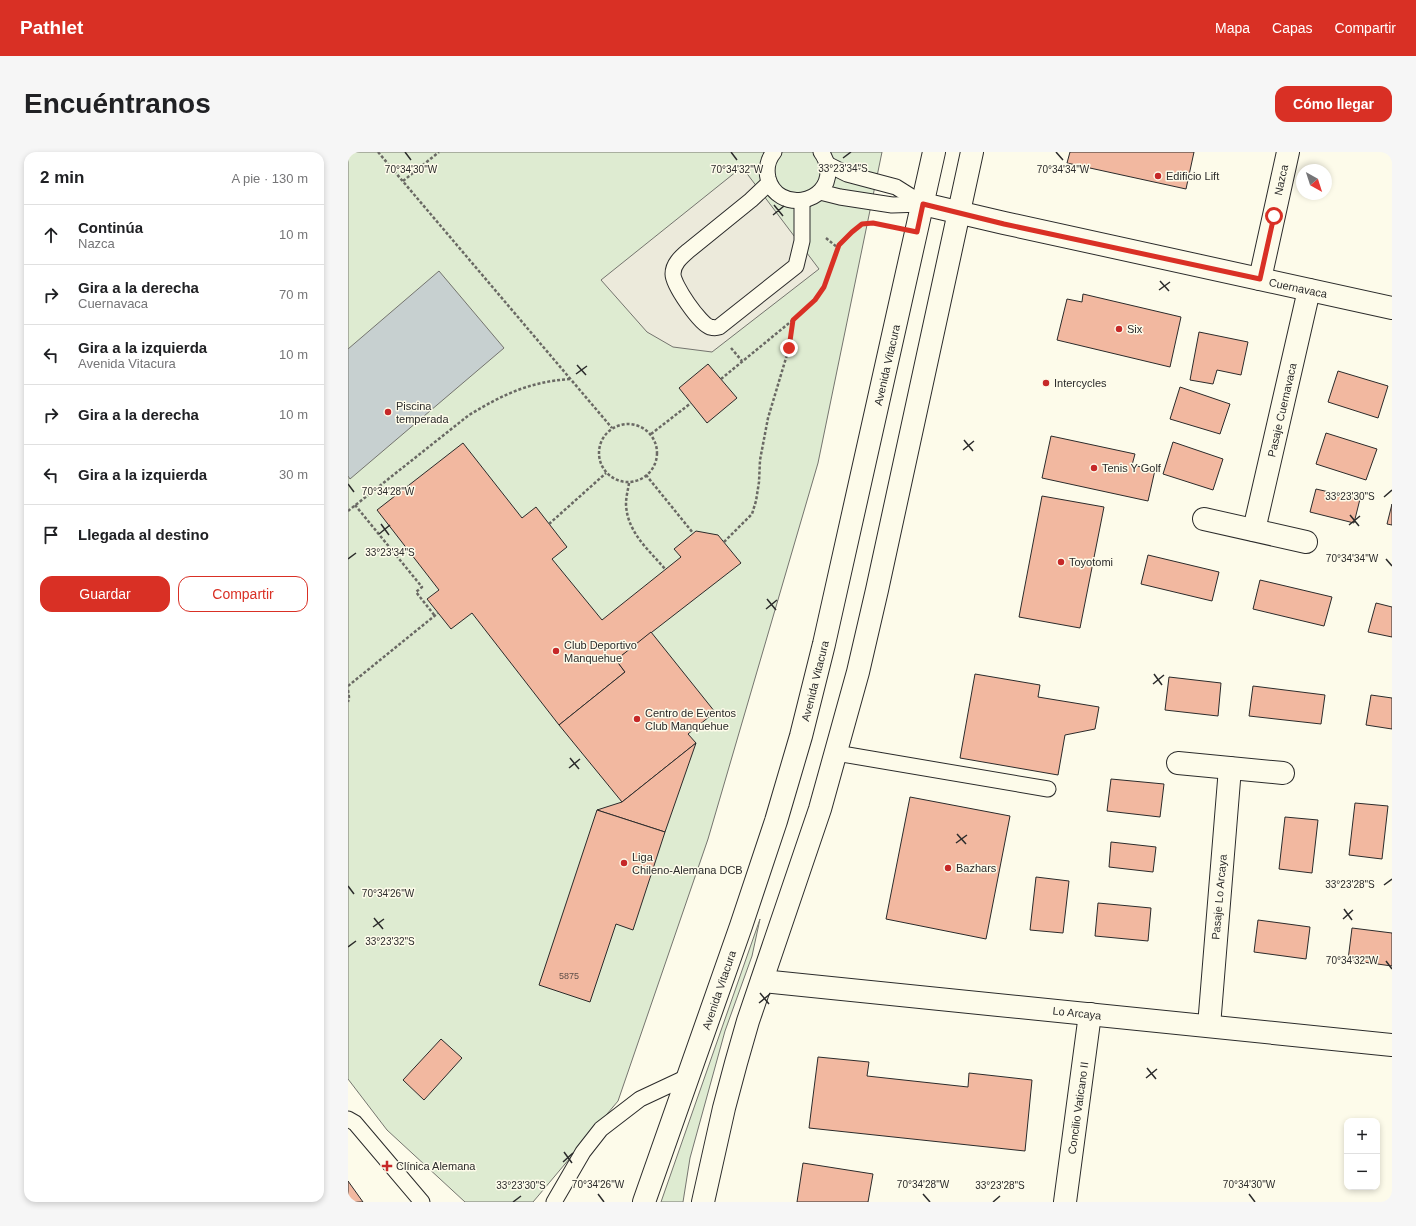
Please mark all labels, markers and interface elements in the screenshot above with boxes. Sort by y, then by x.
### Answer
text: Pathlet [20,17,83,38]
text: Mapa [1215,20,1250,36]
text: Capas [1272,20,1313,36]
text: Compartir [1335,20,1396,36]
button: Cómo llegar [1275,86,1392,122]
text: Encuéntranos [24,88,211,119]
text: 33°23'34"S [818,163,868,174]
street label: Nazca [1272,163,1290,197]
text: 70°34'30"W [385,164,438,175]
text: 70°34'32"W [711,164,764,175]
text: 70°34'34"W [1037,164,1090,175]
north arrow [1296,164,1332,200]
text: 2 min [40,168,84,187]
place label: Edificio Lift [1166,170,1219,182]
text: A pie · 130 m [231,171,308,186]
marker: Edificio Lift [1153,171,1163,181]
route start [1265,207,1283,225]
text: Continúa [78,219,143,236]
icon: ahead [40,224,62,246]
text: 10 m [279,227,308,242]
text: Nazca [78,236,115,251]
street label: Cuernavaca [1268,276,1329,300]
text: Gira a la derecha [78,279,199,296]
icon: right [40,284,62,306]
text: 70 m [279,287,308,302]
text: Cuernavaca [78,296,148,311]
street label: Avenida Vitacura [872,322,902,407]
place label: Six [1127,323,1143,335]
marker: Six [1114,324,1124,334]
text: Gira a la izquierda [78,339,207,356]
route end [780,339,798,357]
icon: left [40,344,62,366]
text: 10 m [279,347,308,362]
text: Avenida Vitacura [78,356,176,371]
street label: Pasaje Cuernavaca [1265,361,1299,458]
place label: Intercycles [1054,377,1107,389]
marker: Intercycles [1041,378,1051,388]
place label: Piscina temperada [396,400,449,425]
icon: right [40,404,62,426]
text: Gira a la derecha [78,406,199,423]
text: 10 m [279,407,308,422]
marker: Piscina temperada [383,407,393,417]
place label: Tenis Y Golf [1102,462,1162,474]
marker: Tenis Y Golf [1089,463,1099,473]
icon: left [40,464,62,486]
text: Gira a la izquierda [78,466,207,483]
text: 30 m [279,467,308,482]
text: 70°34'28"W [362,486,415,497]
text: 33°23'30"S [1325,491,1375,502]
icon: arrive [40,524,62,546]
text: Llegada al destino [78,526,209,543]
text: 33°23'34"S [365,547,415,558]
text: 70°34'34"W [1326,553,1379,564]
place label: Toyotomi [1069,556,1113,568]
marker: Toyotomi [1056,557,1066,567]
button: Guardar [40,576,170,612]
button: Compartir [178,576,308,612]
place label: Club Deportivo Manquehue [564,639,637,664]
street label: Avenida Vitacura [799,639,831,723]
marker: Club Deportivo Manquehue [551,646,561,656]
place label: Centro de Eventos Club Manquehue [645,707,737,732]
marker: Centro de Eventos Club Manquehue [632,714,642,724]
place label: Liga Chileno-Alemana DCB [632,851,743,876]
street label: Pasaje Lo Arcaya [1209,853,1229,940]
marker: Liga Chileno-Alemana DCB [619,858,629,868]
place label: Bazhars [956,862,997,874]
marker: Bazhars [943,863,953,873]
text: 33°23'28"S [1325,879,1375,890]
text: 70°34'26"W [362,888,415,899]
text: 33°23'32"S [365,936,415,947]
street label: Avenida Vitacura [700,948,738,1031]
text: 70°34'32"W [1326,955,1379,966]
house number: 5875 [559,971,579,981]
street label: Lo Arcaya [1052,1004,1103,1022]
street label: Concilio Vaticano II [1066,1061,1090,1155]
map controls [1344,1118,1380,1190]
button: + [1344,1118,1380,1154]
button: − [1344,1154,1380,1190]
marker: Clínica Alemana [381,1160,393,1172]
place label: Clínica Alemana [396,1160,476,1172]
text: 70°34'26"W [572,1179,625,1190]
text: 70°34'28"W [897,1179,950,1190]
text: 70°34'30"W [1223,1179,1276,1190]
text: 33°23'30"S [496,1180,546,1191]
text: 33°23'28"S [975,1180,1025,1191]

